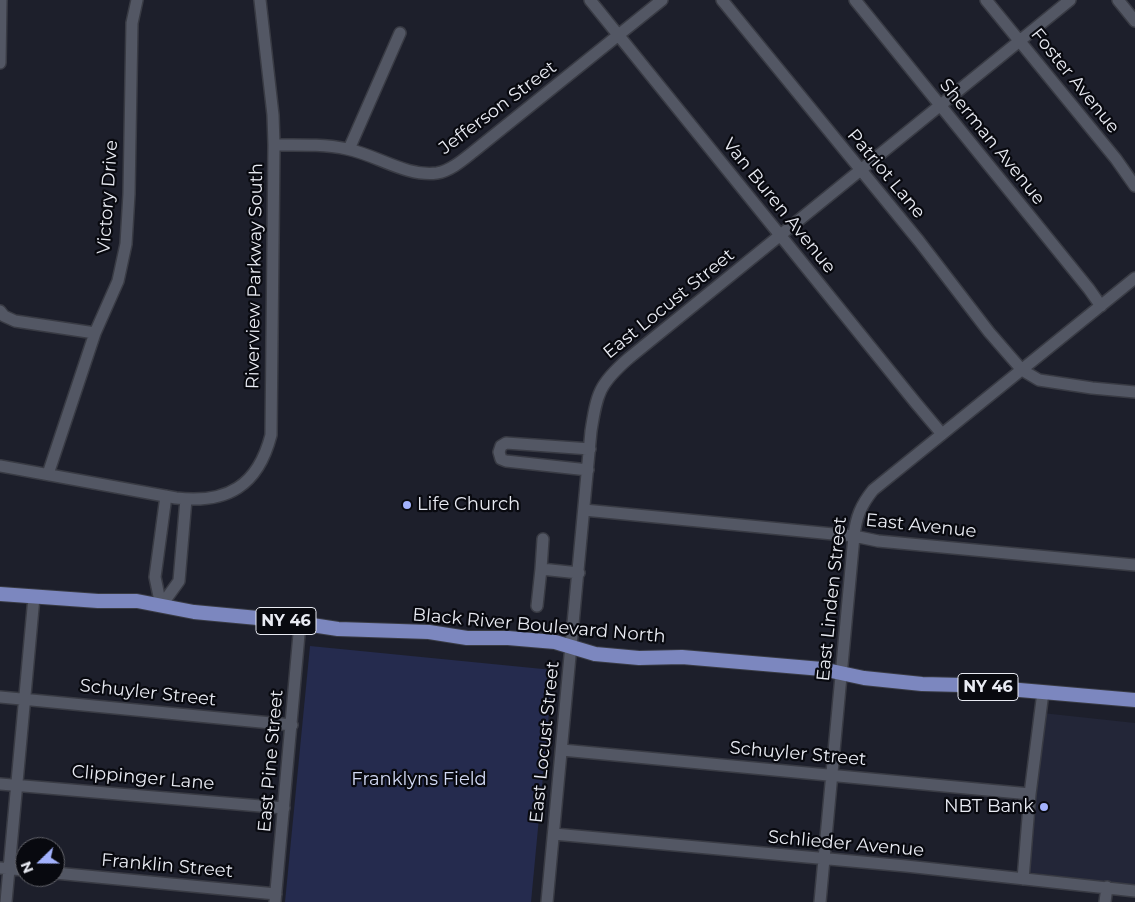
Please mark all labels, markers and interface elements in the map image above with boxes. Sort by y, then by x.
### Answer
street label: Foster Avenue [1026,24,1124,138]
street label: Jefferson Street [435,57,561,159]
street label: Sherman Avenue [935,75,1049,209]
street label: Patriot Lane [842,125,930,223]
street label: Van Buren Avenue [718,134,840,278]
street label: Victory Drive [93,139,123,255]
street label: Riverview Parkway South [242,163,268,389]
street label: East Locust Street [599,244,739,364]
place label: Life Church [417,494,520,516]
marker: Life Church [401,499,413,511]
street label: East Avenue [865,509,977,543]
street label: East Linden Street [813,516,851,682]
street label: Black River Boulevard North [412,604,666,648]
road number: NY 46 [256,608,316,634]
street label: East Locust Street [526,660,564,824]
road number: NY 46 [958,674,1018,700]
street label: Schuyler Street [79,675,217,711]
street label: East Pine Street [254,689,288,833]
street label: Schuyler Street [729,737,867,771]
street label: Clippinger Lane [71,761,215,795]
park label: Franklyns Field [351,769,487,791]
place label: NBT Bank [944,796,1034,818]
marker: NBT Bank [1038,801,1050,813]
street label: Schlieder Avenue [767,826,925,862]
north arrow [15,837,65,887]
street label: Franklin Street [100,849,234,883]
text: N [17,859,37,876]

